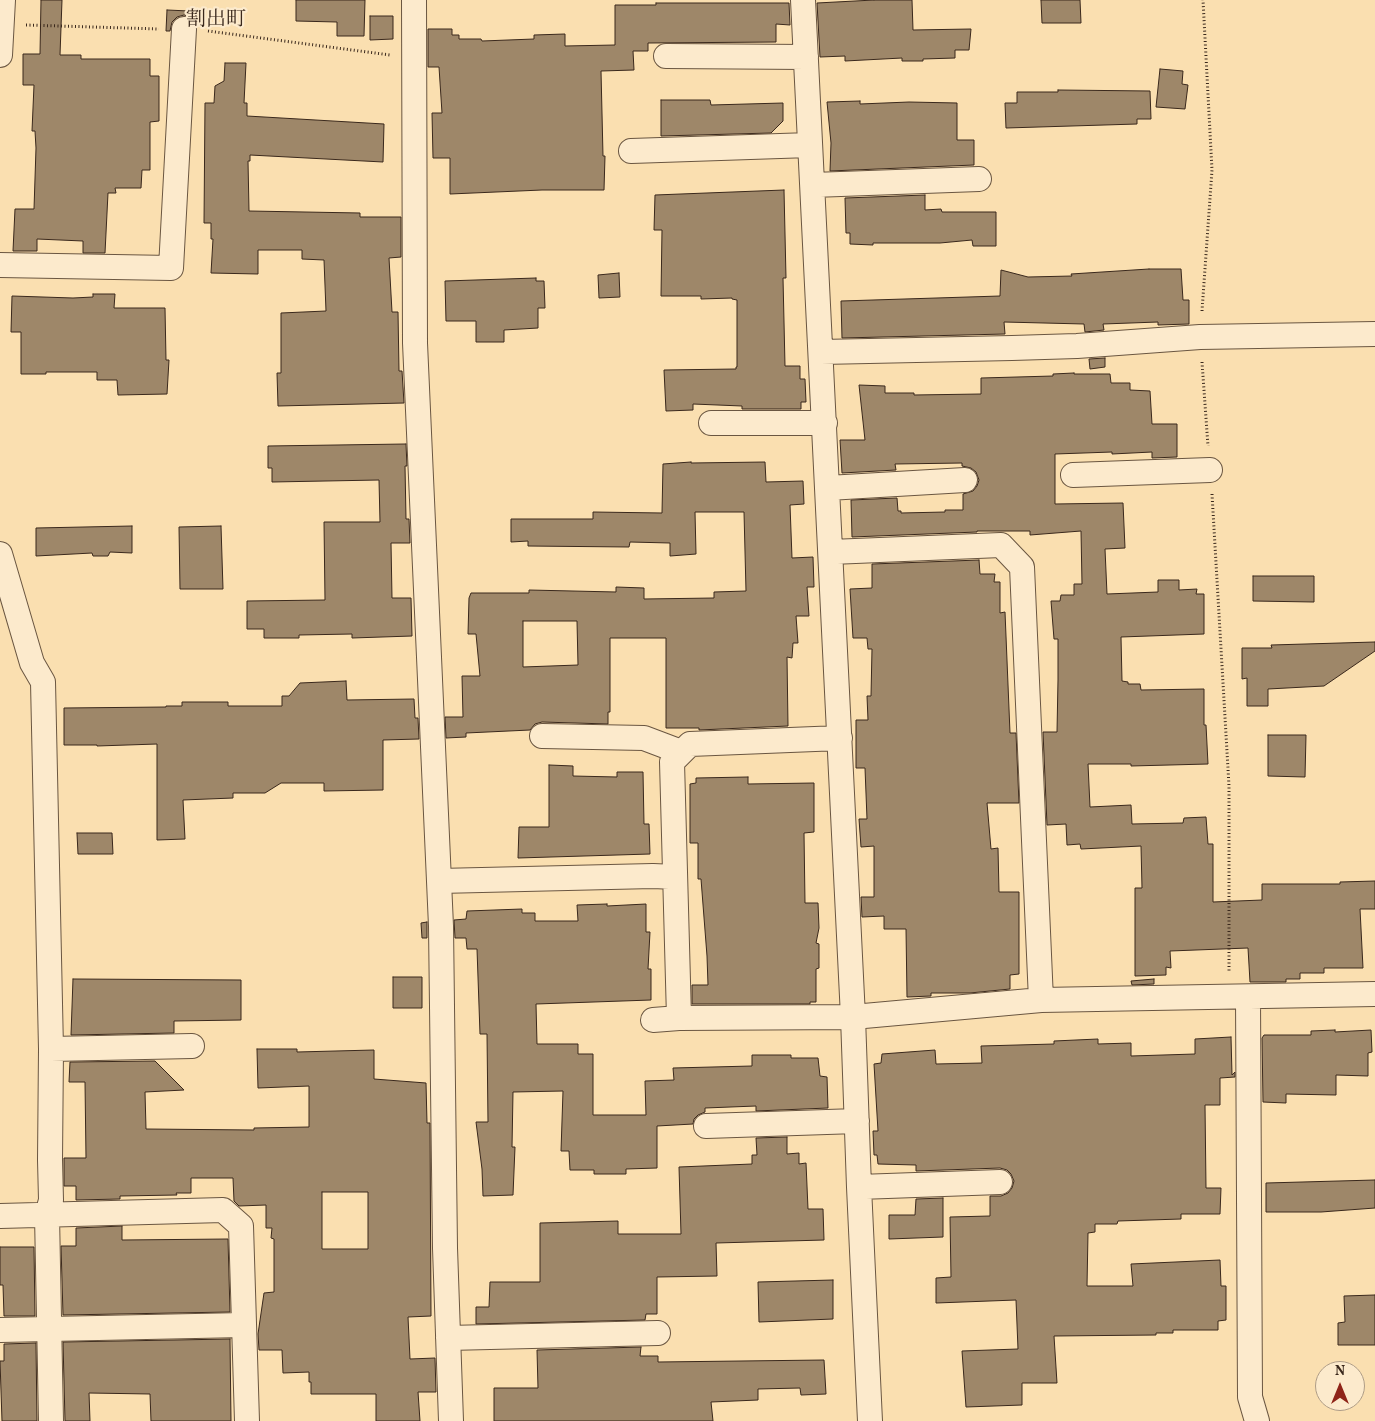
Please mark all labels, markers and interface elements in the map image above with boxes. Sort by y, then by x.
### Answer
district label: 割出町 [186,9,246,33]
north arrow [1315,1361,1365,1411]
text: N [1335,1362,1345,1381]

